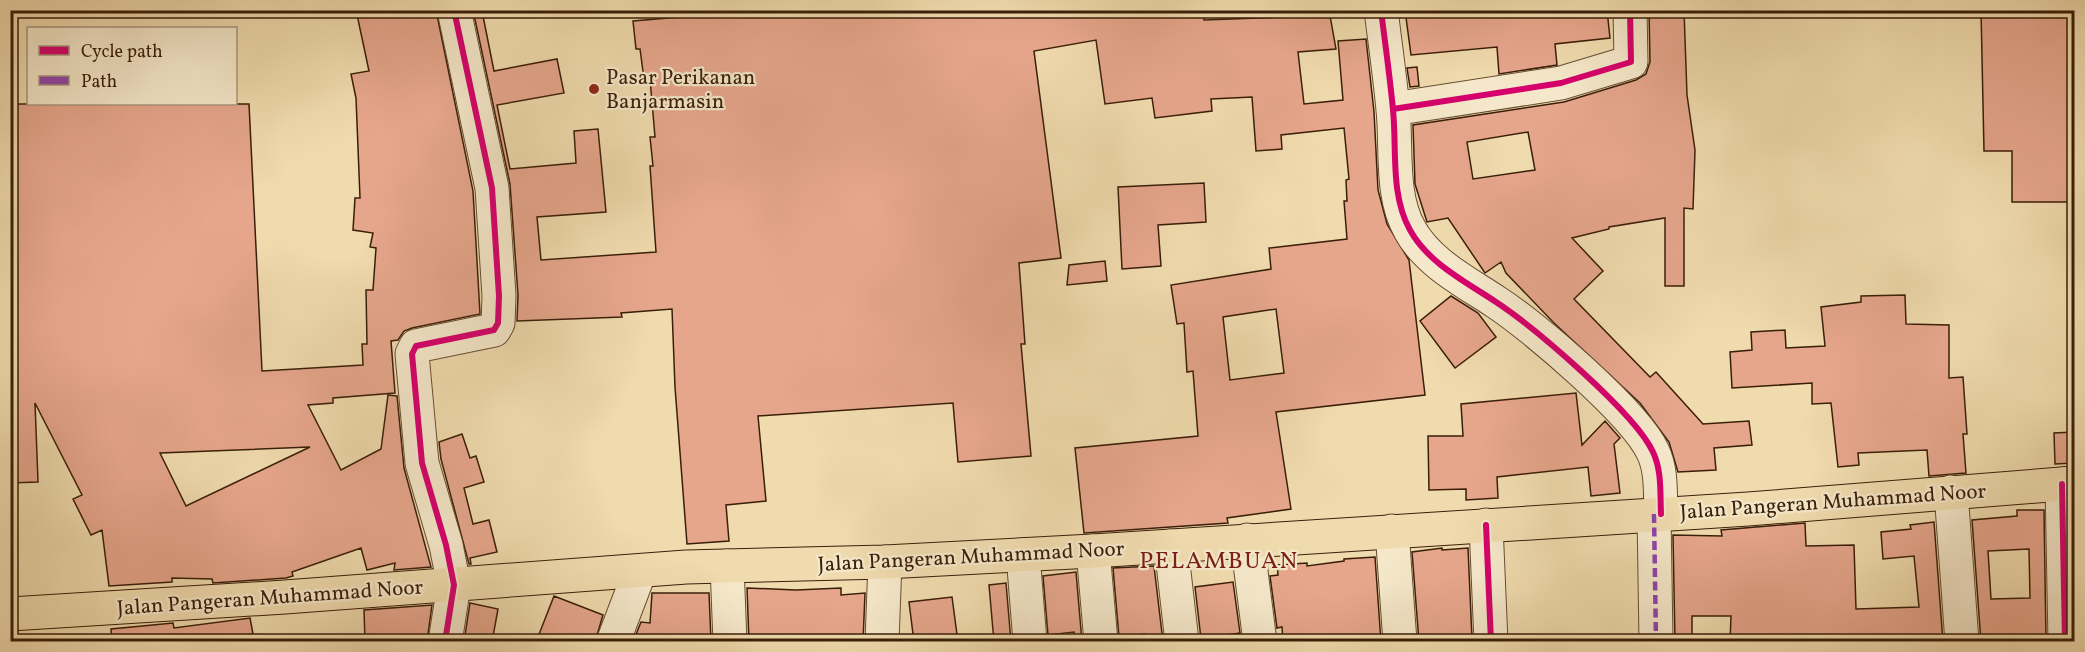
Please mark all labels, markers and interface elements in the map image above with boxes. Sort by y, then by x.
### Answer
legend [27,27,237,105]
text: Cycle path [81,40,163,65]
place label: Pasar Perikanan Banjarmasin [606,64,755,117]
text: Path [81,70,117,95]
marker: Pasar Perikanan Banjarmasin [587,82,601,96]
street label: Jalan Pangeran Muhammad Noor [1679,477,1987,528]
street label: Jalan Pangeran Muhammad Noor [817,535,1125,580]
district label: PELAMBUAN [1139,545,1299,579]
street label: Jalan Pangeran Muhammad Noor [116,573,424,624]

